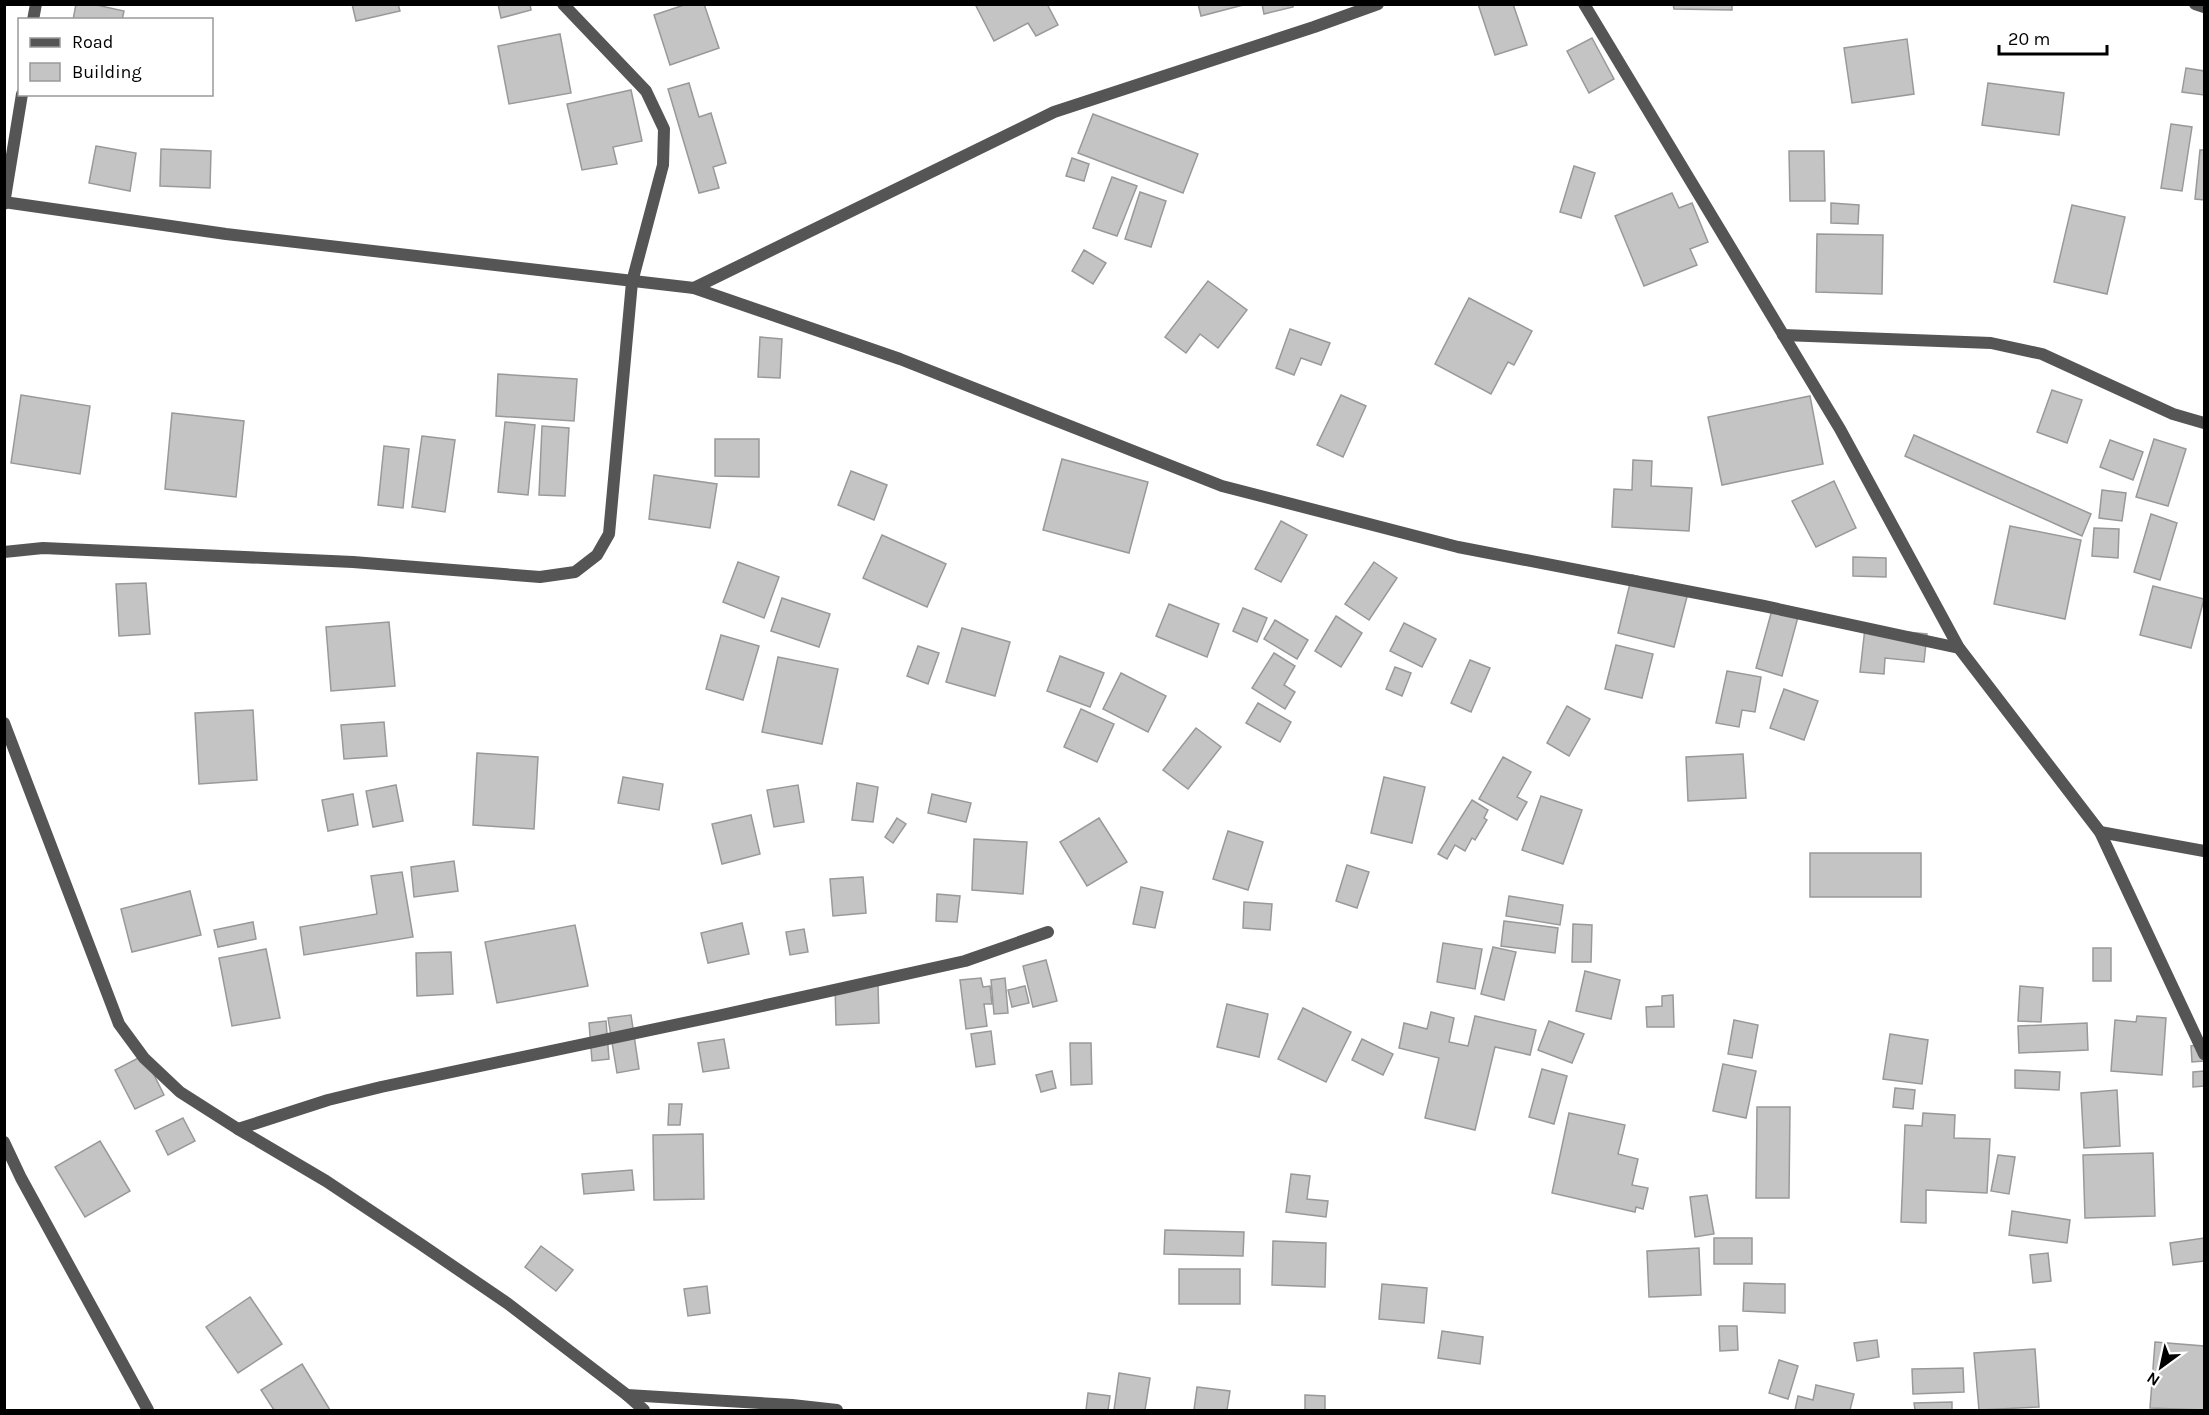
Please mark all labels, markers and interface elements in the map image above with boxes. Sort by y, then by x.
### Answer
legend [18,18,213,96]
scale bar [1999,18,2107,56]
text: 20 m [2008,28,2050,50]
text: Road [72,31,113,53]
text: Building [72,61,142,83]
north arrow [2131,1337,2191,1397]
text: N [2143,1368,2163,1390]

